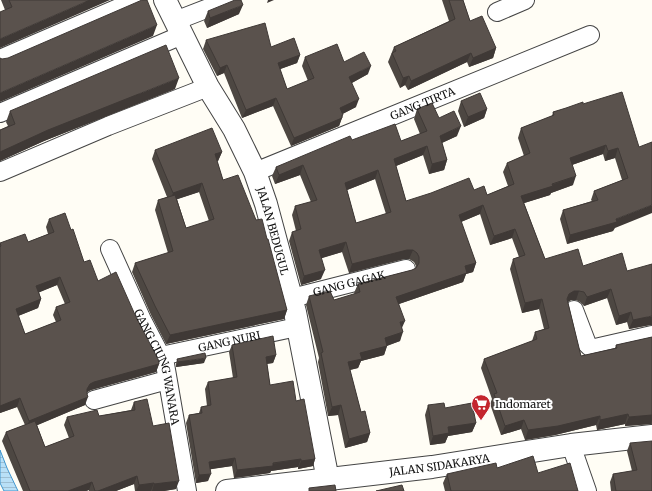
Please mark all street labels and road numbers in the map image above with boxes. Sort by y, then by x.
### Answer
street label: GANG TIRTA [388,84,457,123]
street label: JALAN BEDUGUL [253,184,292,277]
street label: GANG GAGAK [312,268,387,299]
street label: GANG CIUNG WANARA [131,307,183,427]
street label: GANG NURI [197,328,262,355]
street label: JALAN SIDAKARYA [387,451,491,479]

